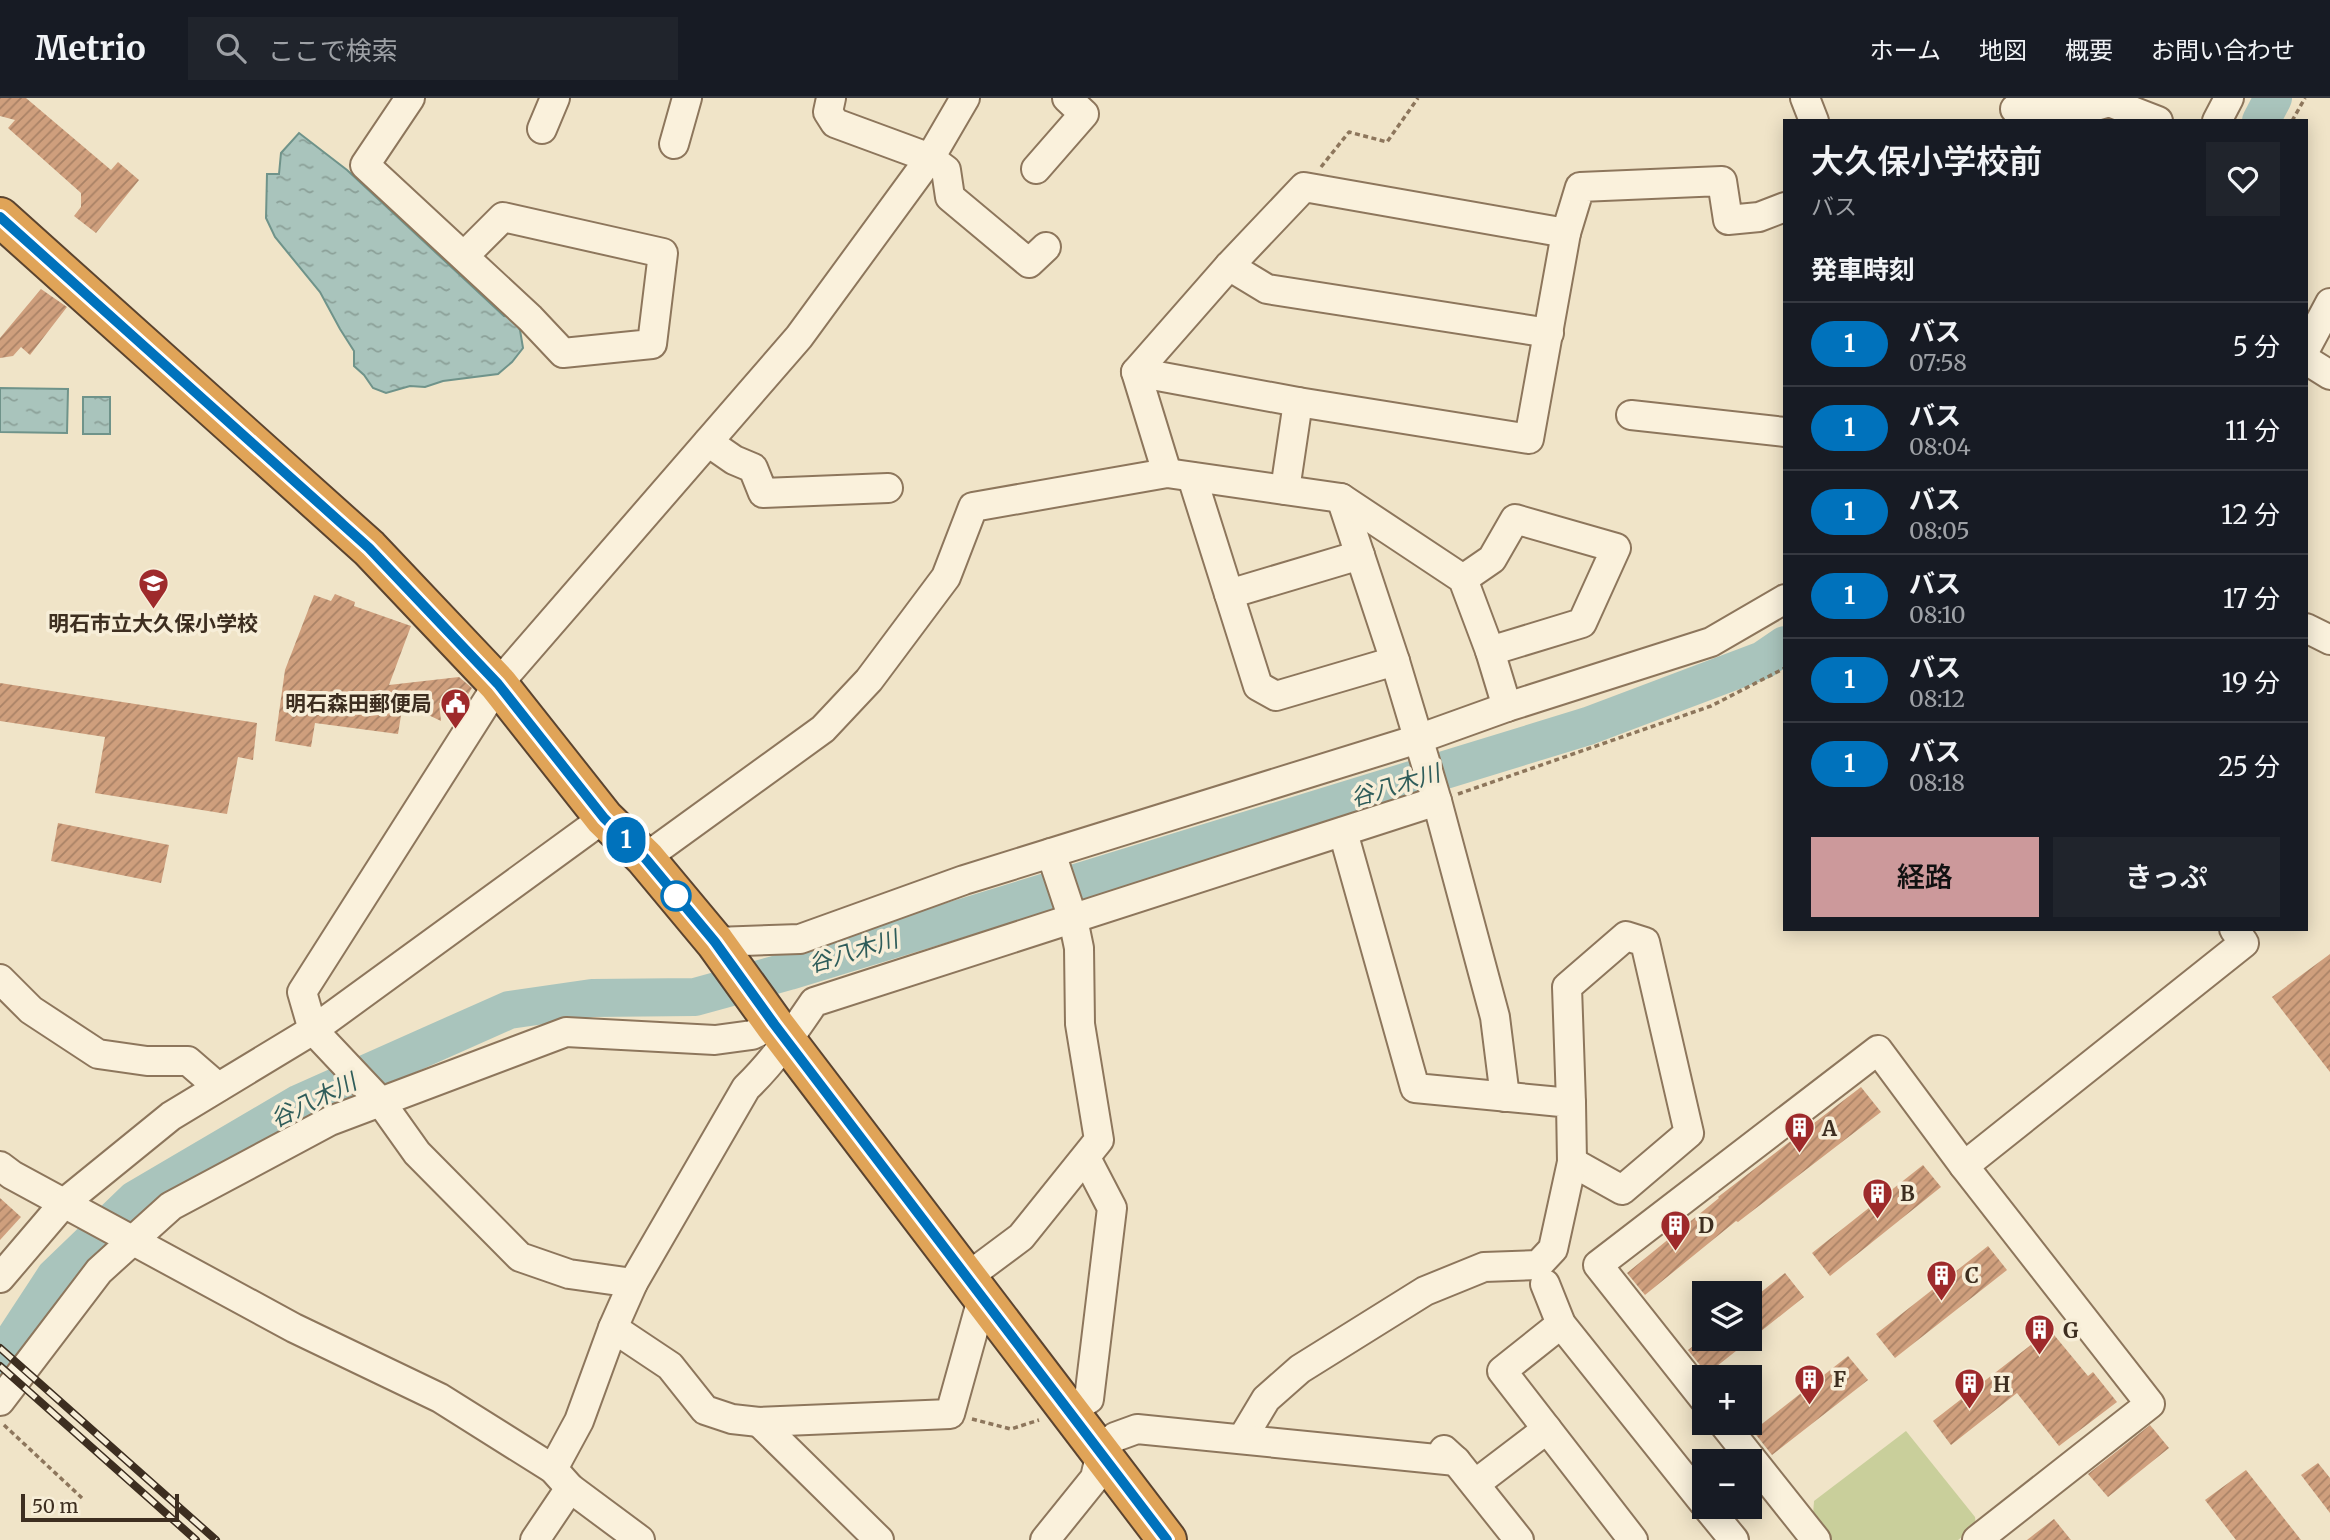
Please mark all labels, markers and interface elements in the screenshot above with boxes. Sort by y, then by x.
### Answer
search box [188,17,678,80]
text: Metrio [35,28,146,69]
icon: search [212,29,250,67]
text: ここで検索 [268,34,398,67]
text: ホーム [1870,35,1941,66]
text: 地図 [1979,35,2027,66]
text: 概要 [2065,35,2113,66]
text: お問い合わせ [2151,35,2295,66]
text: 大久保小学校前 [1811,141,2042,182]
button: heart [2206,142,2280,216]
text: バス [1811,192,1857,221]
text: 発車時刻 [1811,253,1915,286]
text: バス [1909,315,1961,348]
text: 1 [1844,328,1855,359]
text: 5 分 [2233,330,2280,363]
text: 07:58 [1909,348,1967,377]
text: バス [1909,399,1961,432]
text: 1 [1844,412,1855,443]
text: 11 分 [2225,414,2280,447]
text: 08:04 [1909,432,1971,461]
text: バス [1909,483,1961,516]
text: 1 [1844,496,1855,527]
text: 12 分 [2221,498,2280,531]
text: 08:05 [1909,516,1970,545]
school or university icon: 明石市立大久保小学校 [136,566,170,610]
text: バス [1909,567,1961,600]
text: 1 [1844,580,1855,611]
text: 17 分 [2223,582,2280,615]
text: 08:10 [1909,600,1966,629]
place label: 明石市立大久保小学校 [48,610,258,637]
text: バス [1909,651,1961,684]
text: 1 [1844,664,1855,695]
text: 19 分 [2222,666,2280,699]
text: 08:12 [1909,684,1965,713]
public building icon: 明石森田郵便局 [438,686,472,730]
place label: 明石森田郵便局 [285,690,432,717]
text: バス [1909,735,1961,768]
text: 1 [1844,748,1855,779]
text: 25 分 [2218,750,2280,783]
water label: 谷八木川 [1347,757,1446,812]
text: 08:18 [1909,768,1965,797]
line badge: 1 [603,817,649,863]
text: 1 [620,824,632,855]
button: 経路 [1811,837,2039,917]
button: きっぷ [2053,837,2280,917]
unlabelled marker [661,881,691,911]
water label: 谷八木川 [805,923,904,978]
water label: 谷八木川 [265,1065,363,1133]
building icon: A [1782,1111,1816,1155]
place label: A [1821,1115,1838,1142]
building icon: B [1860,1176,1894,1220]
place label: B [1900,1180,1915,1207]
building icon: D [1658,1208,1692,1252]
place label: D [1698,1212,1714,1239]
building icon: C [1925,1258,1959,1302]
place label: C [1965,1262,1979,1289]
map controls [1692,1281,1762,1519]
button: layers [1692,1281,1762,1351]
building icon: G [2023,1313,2057,1357]
place label: G [2063,1317,2079,1344]
building icon: F [1793,1362,1827,1406]
button: + [1692,1365,1762,1435]
place label: F [1833,1366,1846,1393]
building icon: H [1953,1367,1987,1411]
place label: H [1993,1371,2010,1398]
button: − [1692,1449,1762,1519]
scale bar [21,1491,178,1523]
text: 50 m [32,1494,78,1518]

